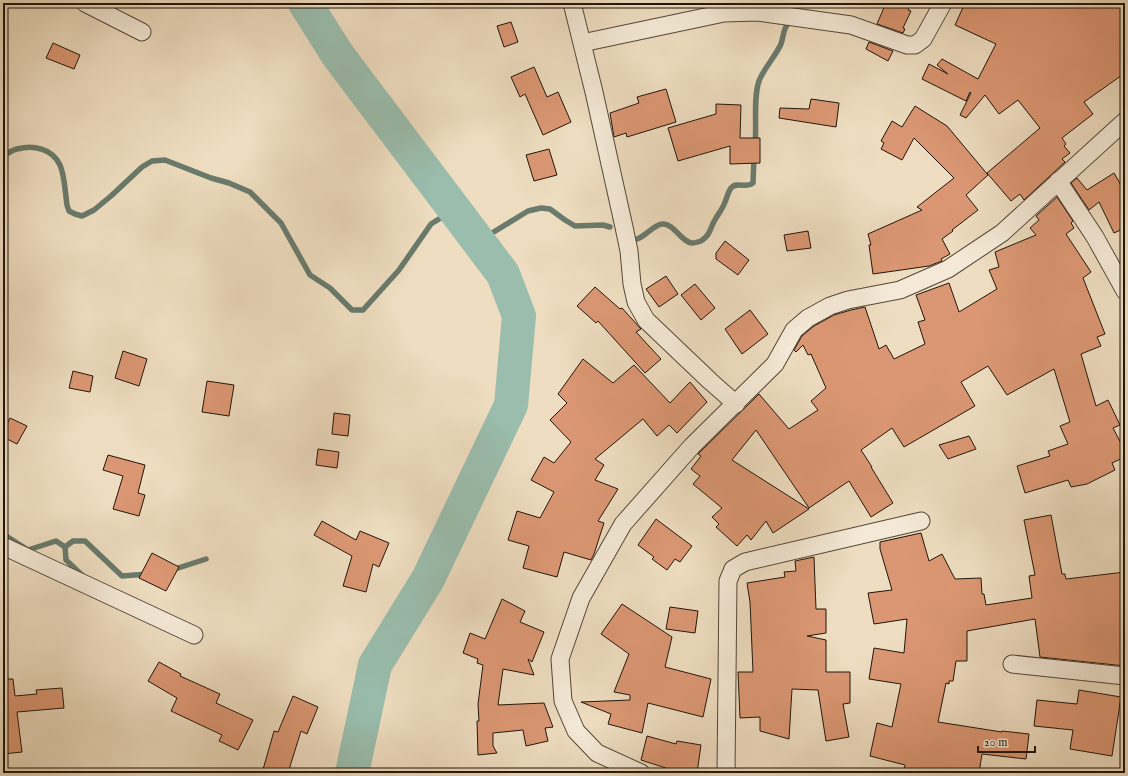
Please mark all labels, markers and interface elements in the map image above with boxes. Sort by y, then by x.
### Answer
scale bar [978,728,1035,754]
text: 20 m [984,735,1007,750]

